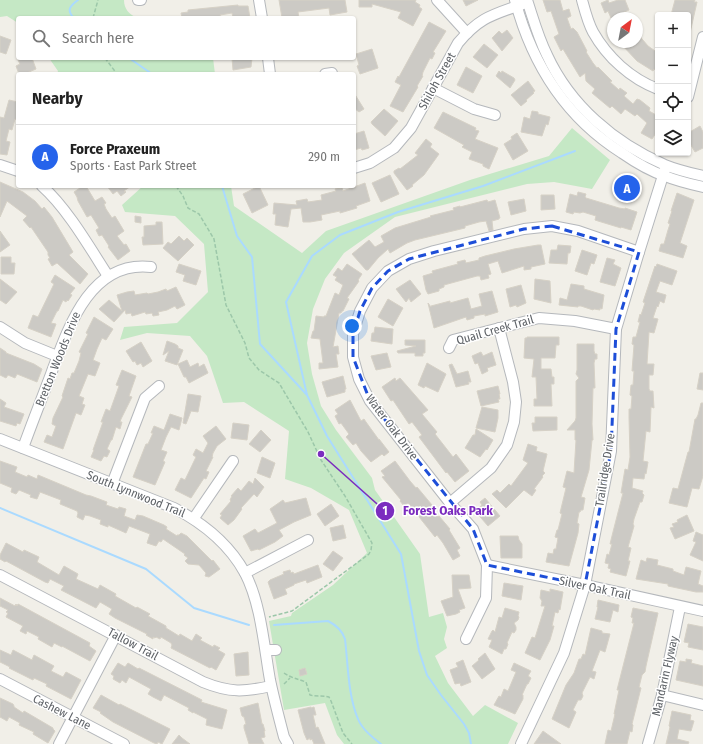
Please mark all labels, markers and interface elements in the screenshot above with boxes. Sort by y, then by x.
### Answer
north arrow [607,12,643,48]
map controls [655,12,691,156]
button: + [655,12,691,48]
search box [16,16,356,60]
icon: search [30,27,52,49]
text: Search here [62,29,134,47]
button: − [655,48,691,84]
street label: Shiloh Street [416,50,459,112]
button: locate [655,84,691,120]
text: Nearby [32,88,83,109]
button: layers [655,120,691,156]
text: Force Praxeum [70,140,160,158]
text: A [41,149,49,164]
text: 290 m [308,149,340,164]
text: Sports · East Park Street [70,158,197,173]
pin: A [614,173,640,203]
street label: Bretton Woods Drive [33,310,83,408]
street label: Quail Creek Trail [455,312,535,348]
your location [342,316,362,336]
street label: Water Oak Drive [363,392,421,463]
street label: Trailridge Drive [592,432,618,508]
street label: South Lynnwood Trail [85,468,187,520]
callout: Forest Oaks Park [375,498,501,523]
text: Forest Oaks Park [403,503,493,518]
text: 1 [382,504,388,518]
street label: Silver Oak Trail [558,574,632,602]
street label: Tallow Trail [105,625,161,663]
street label: Mandarin Flyway [649,634,681,717]
street label: Cashew Lane [31,691,93,733]

